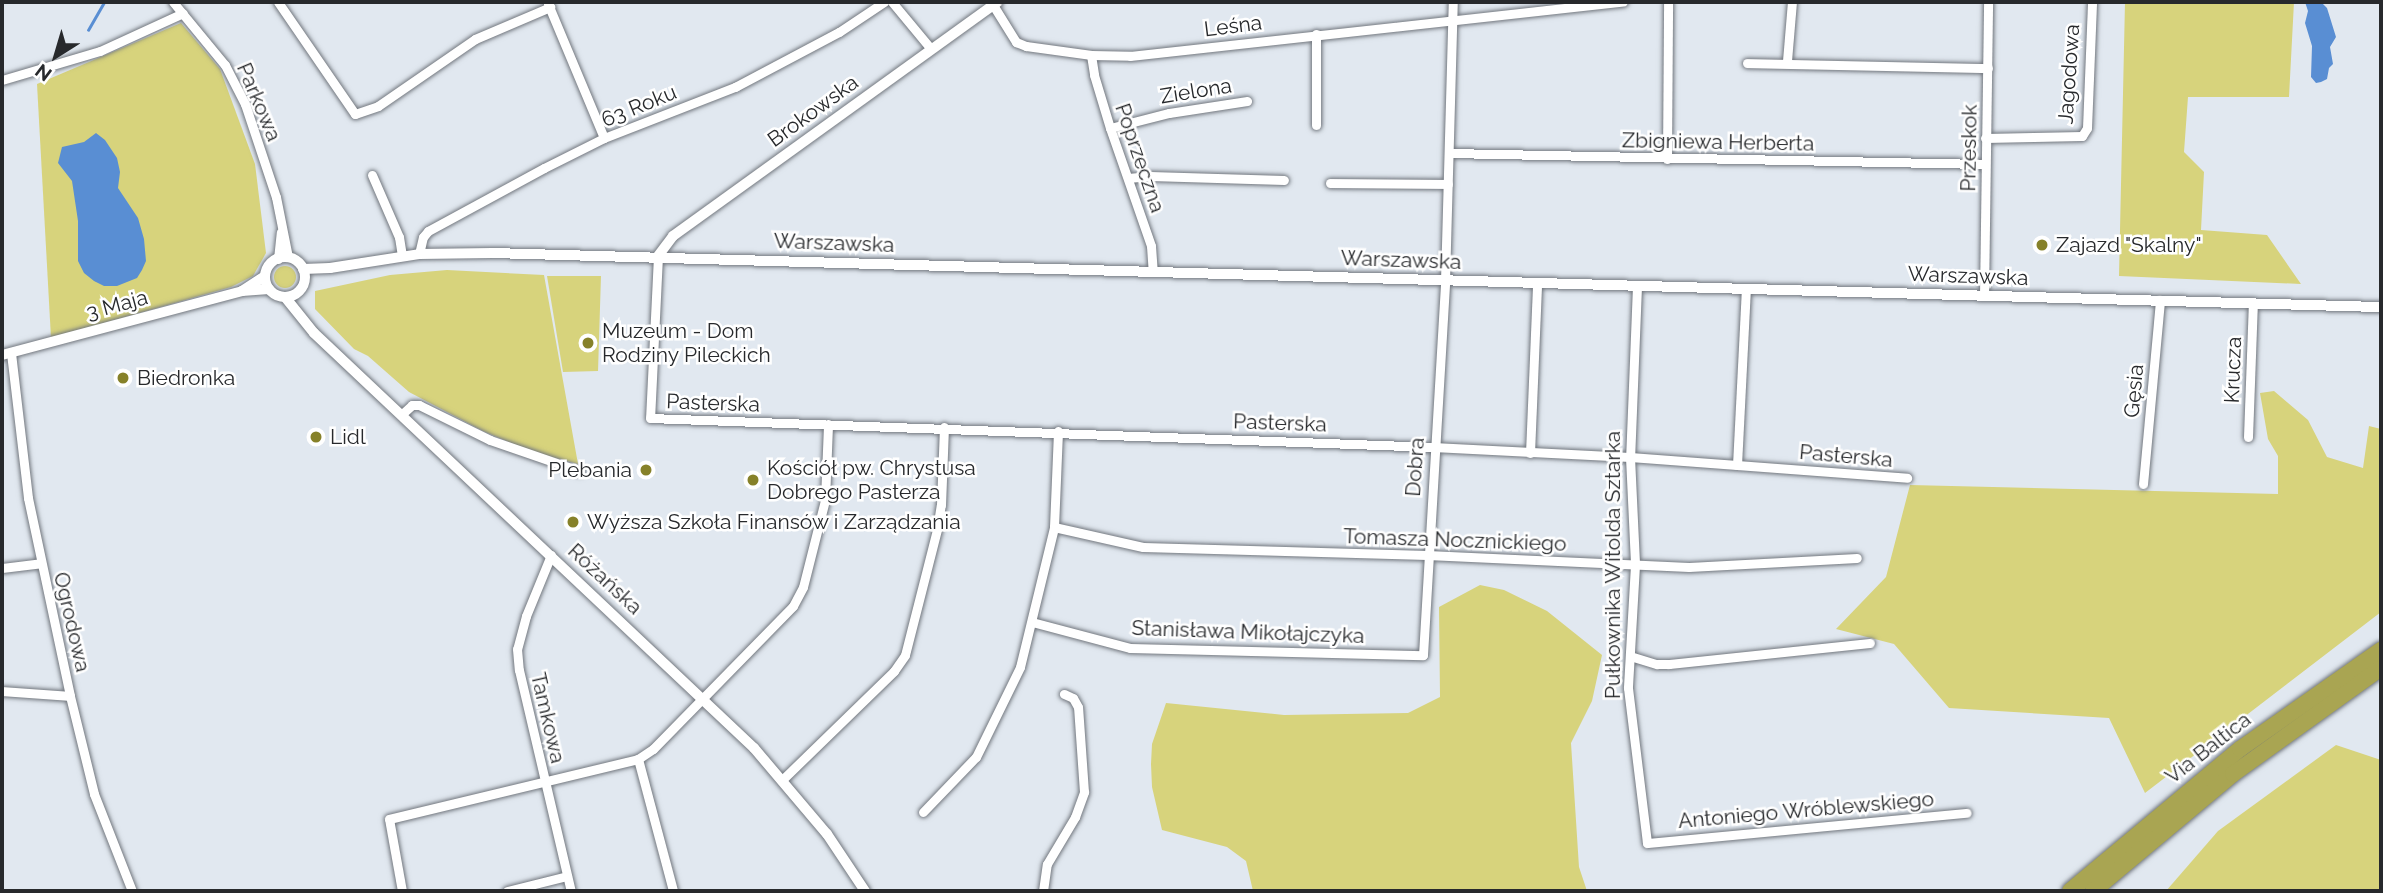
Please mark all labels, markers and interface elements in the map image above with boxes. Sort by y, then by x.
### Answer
street label: Leśna [1203,10,1263,42]
north arrow [21,21,91,91]
street label: Jagodowa [2053,23,2085,125]
street label: Parkowa [231,59,287,145]
text: N [31,60,56,86]
street label: Brokowska [763,70,863,152]
street label: Zielona [1158,73,1234,109]
street label: 63 Roku [598,80,680,132]
street label: Poprzeczna [1110,100,1170,216]
street label: Przeskok [1956,104,1982,192]
street label: Zbigniewa Herberta [1622,128,1814,156]
street label: Warszawska [773,228,895,258]
place label: Zajazd "Skalny" [2056,232,2202,258]
marker: Zajazd "Skalny" [2034,237,2050,253]
street label: Warszawska [1340,245,1462,275]
street label: Warszawska [1907,261,2029,291]
street label: 3 Maja [84,285,150,325]
place label: Muzeum - Dom Rodziny Pileckich [602,318,771,368]
marker: Muzeum - Dom Rodziny Pileckich [580,335,596,351]
street label: Krucza [2219,336,2247,404]
street label: Gęsia [2119,363,2149,419]
place label: Biedronka [137,365,235,391]
marker: Biedronka [115,370,131,386]
street label: Pasterska [666,389,760,417]
street label: Pasterska [1233,409,1327,437]
place label: Lidl [330,424,366,450]
marker: Lidl [308,429,324,445]
street label: Pułkownika Witolda Sztarka [1600,430,1626,700]
street label: Dobra [1400,437,1430,497]
street label: Pasterska [1798,439,1894,473]
place label: Kościół pw. Chrystusa Dobrego Pasterza [767,455,976,505]
place label: Plebania [548,457,632,483]
marker: Plebania [638,462,654,478]
marker: Kościół pw. Chrystusa Dobrego Pasterza [745,472,761,488]
place label: Wyższa Szkoła Finansów i Zarządzania [587,509,961,535]
marker: Wyższa Szkoła Finansów i Zarządzania [565,514,581,530]
street label: Tomasza Nocznickiego [1343,524,1567,556]
street label: Różańska [563,538,647,620]
street label: Ogrodowa [48,570,96,674]
street label: Stanisława Mikołajczyka [1131,615,1365,649]
street label: Tamkowa [525,670,571,766]
street label: Via Baltica [2160,707,2256,789]
street label: Antoniego Wróblewskiego [1677,786,1935,834]

